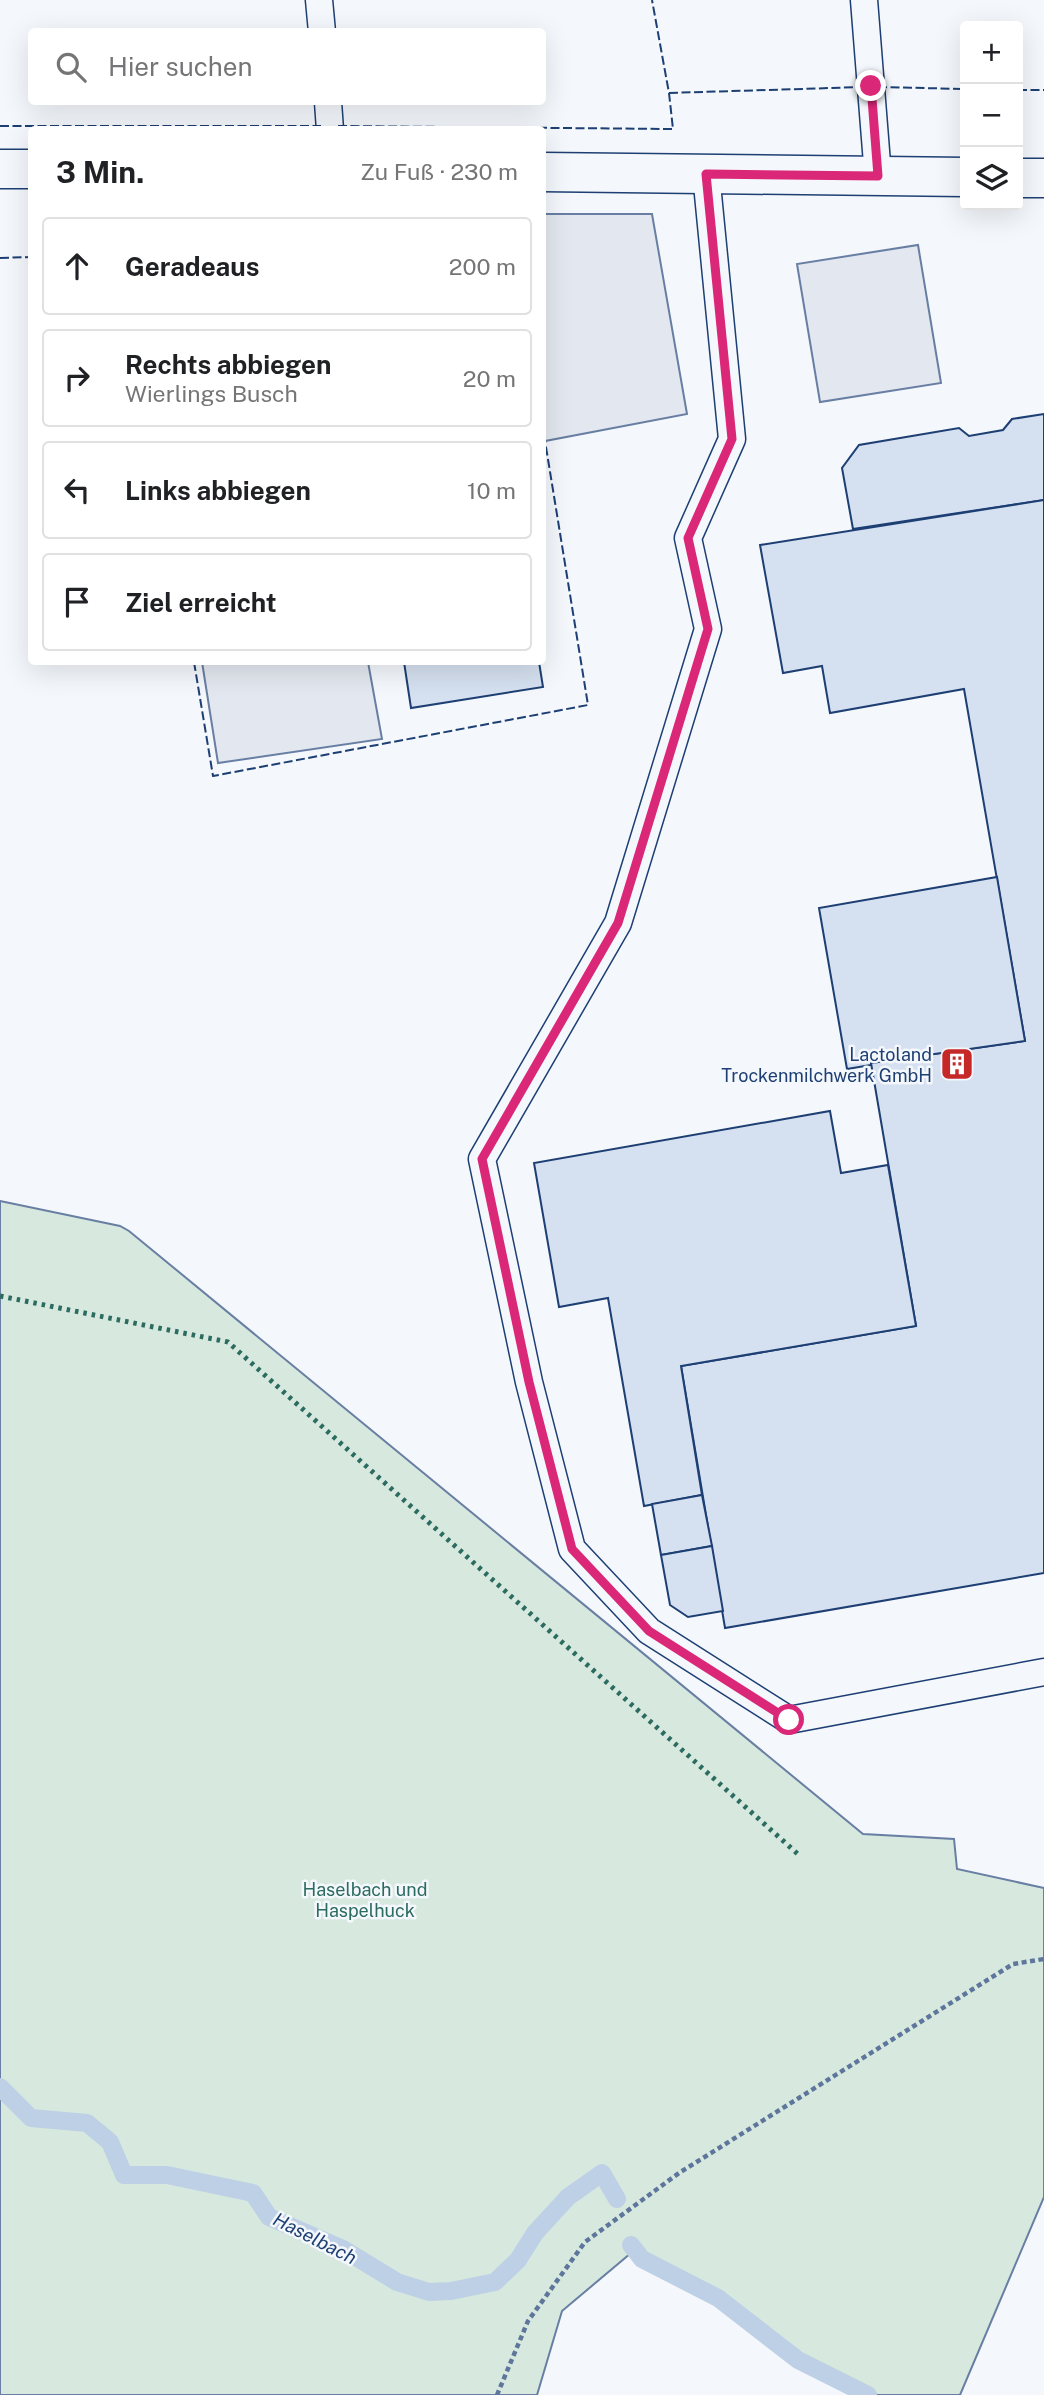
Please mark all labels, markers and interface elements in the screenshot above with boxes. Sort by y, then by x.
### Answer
map controls [960,21,1023,210]
button: + [960,21,1023,84]
search box [28,28,546,105]
icon: search [52,48,90,86]
text: Hier suchen [108,51,253,82]
route end [855,70,886,101]
button: − [960,84,1023,147]
button: layers [960,147,1023,210]
text: 3 Min. [56,154,144,190]
text: Zu Fuß · 230 m [360,158,518,185]
icon: ahead [58,247,96,285]
text: Geradeaus [125,251,260,282]
text: 200 m [449,253,516,280]
text: Rechts abbiegen [125,349,331,380]
icon: right [58,359,96,397]
text: 20 m [463,365,516,392]
text: Wierlings Busch [125,380,298,407]
icon: left [58,471,96,509]
text: Links abbiegen [125,475,311,506]
text: 10 m [467,477,516,504]
icon: arrive [58,583,96,621]
text: Ziel erreicht [125,587,277,618]
place label: Lactoland Trockenmilchwerk GmbH [721,1044,932,1086]
building icon: Lactoland Trockenmilchwerk GmbH [938,1045,976,1083]
route start [773,1704,804,1735]
park label: Haselbach und Haspelhuck [303,1879,427,1921]
water label: Haselbach [270,2208,360,2268]

